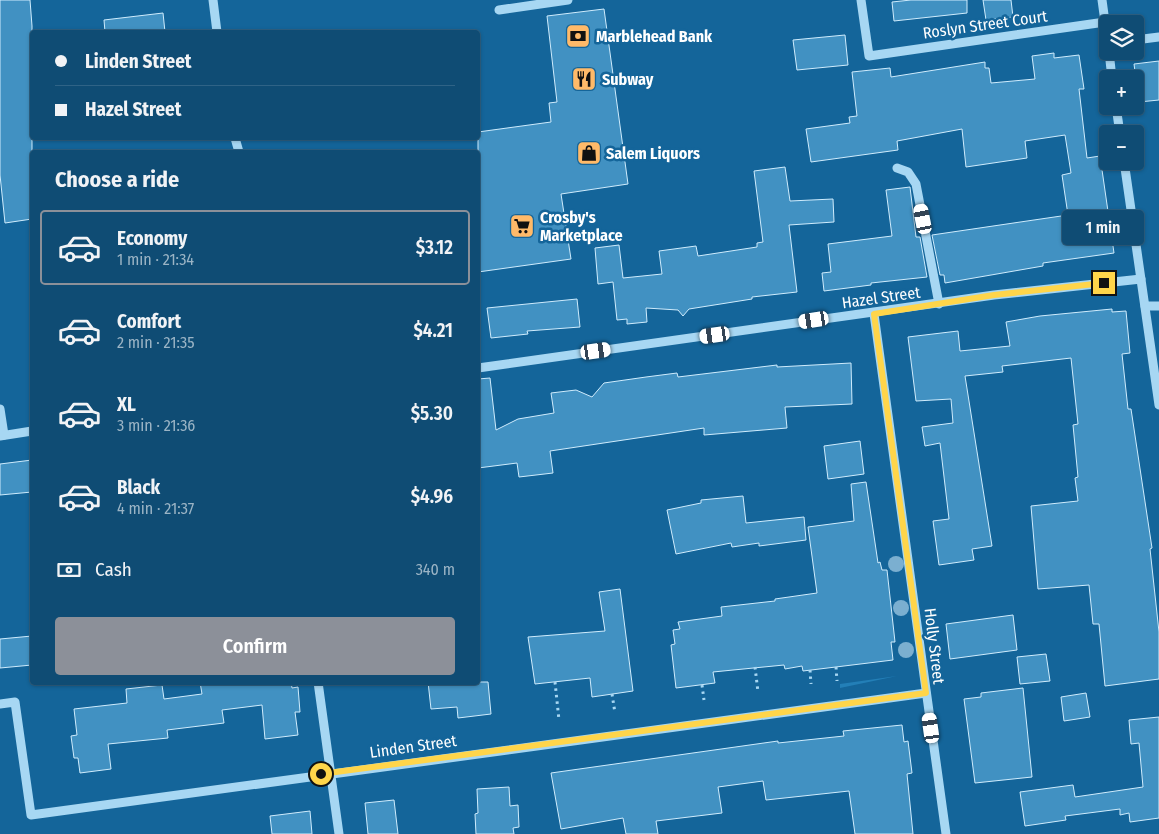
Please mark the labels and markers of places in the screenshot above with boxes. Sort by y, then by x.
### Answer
bank icon: Marblehead Bank [565,23,591,49]
place label: Marblehead Bank [596,27,713,46]
restaurant icon: Subway [571,66,597,92]
place label: Subway [602,70,654,89]
shop icon: Salem Liquors [576,140,602,166]
place label: Salem Liquors [606,144,700,163]
place label: Crosby's Marketplace [540,208,623,245]
supermarket icon: Crosby's Marketplace [509,213,535,239]

